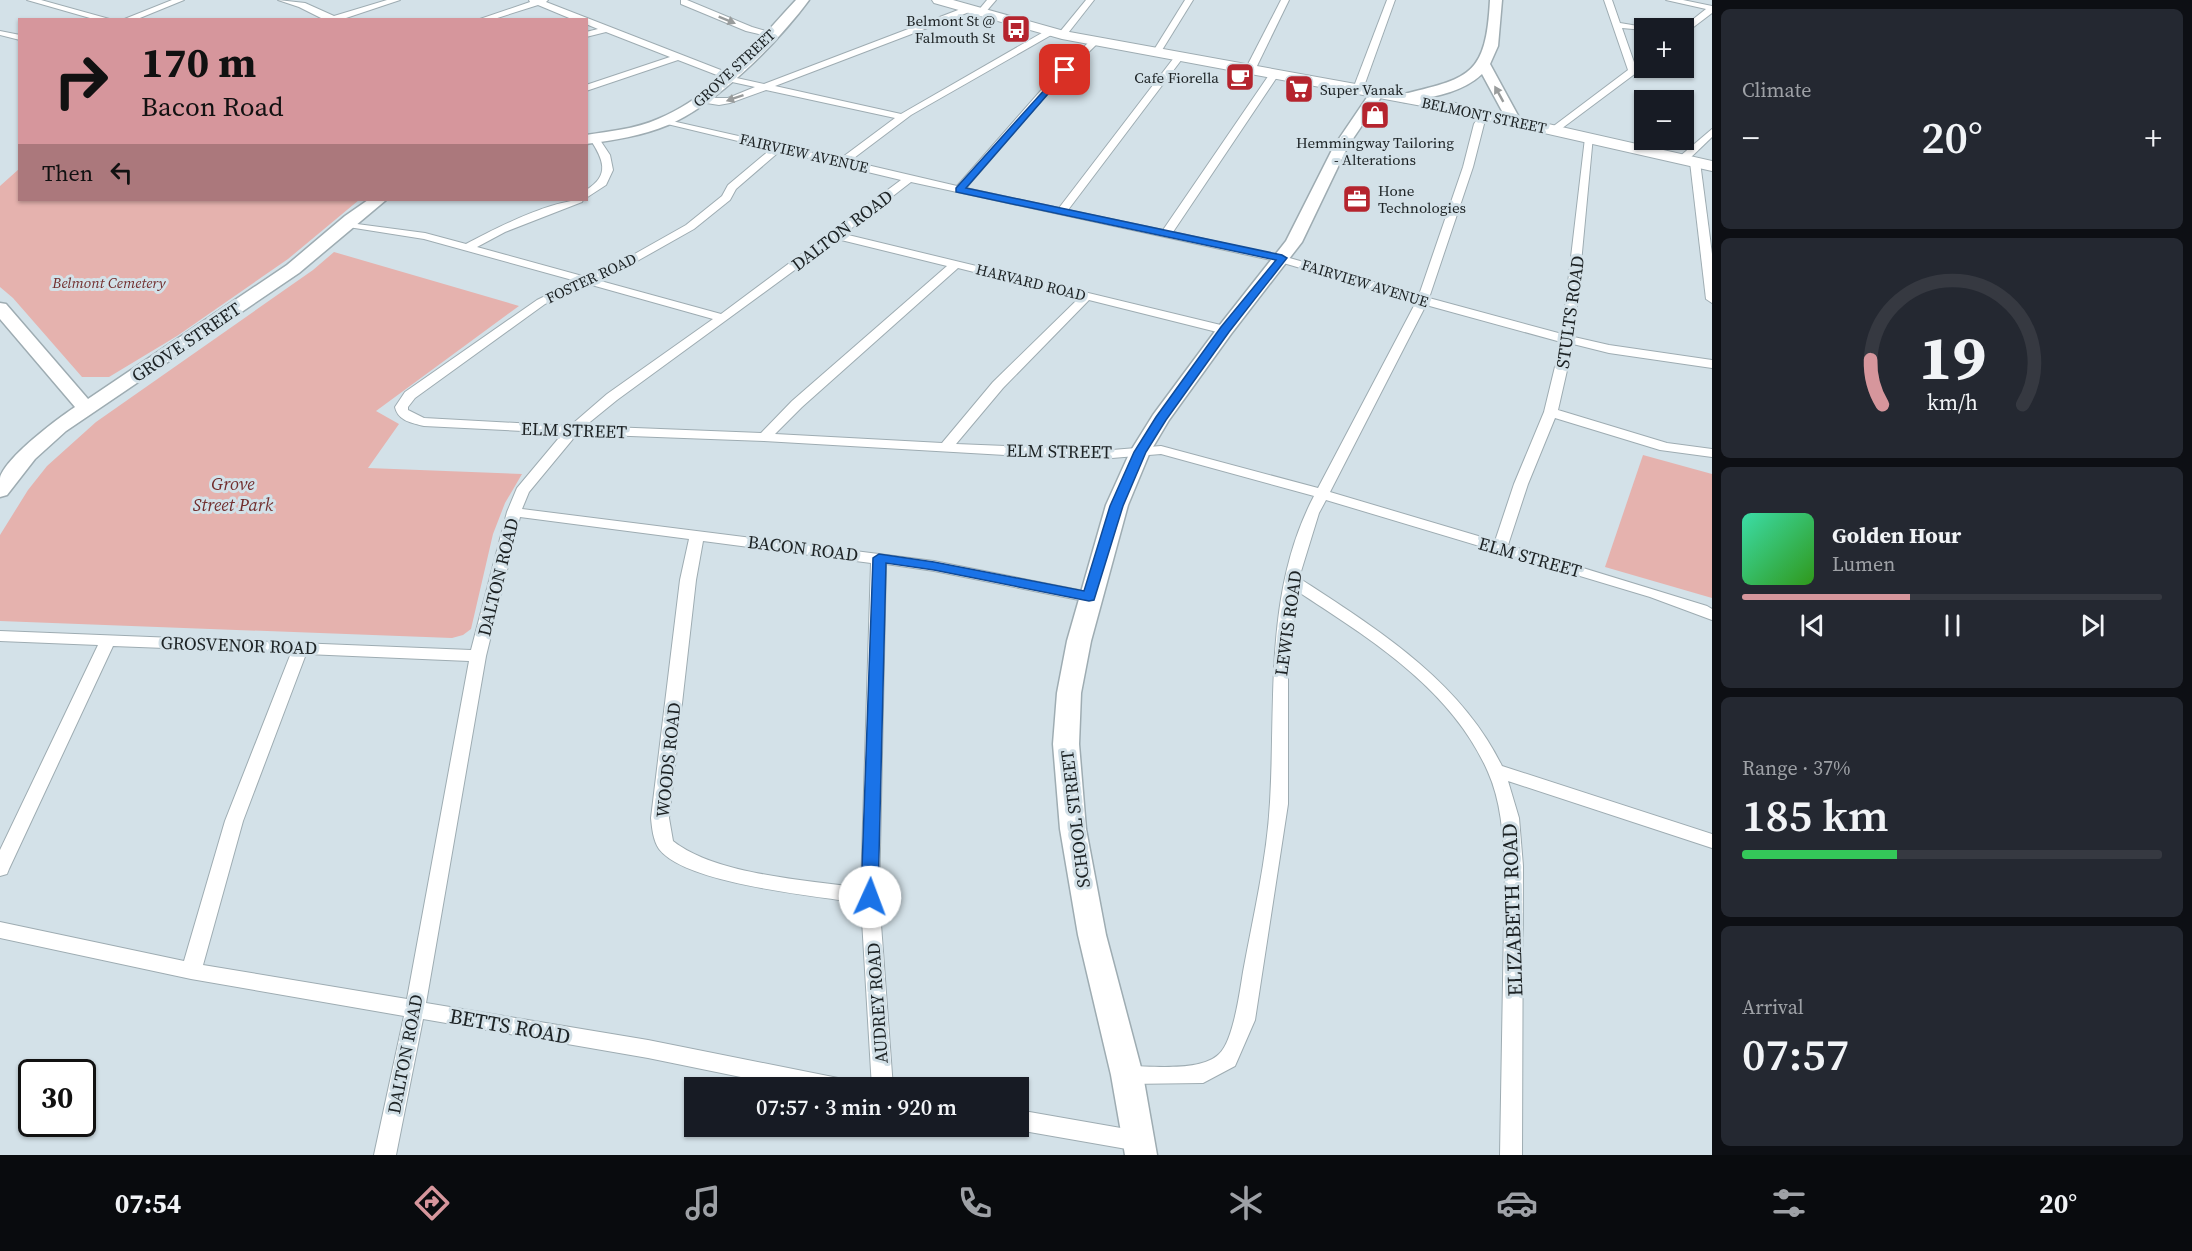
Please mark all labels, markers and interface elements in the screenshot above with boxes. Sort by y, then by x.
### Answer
place label: Belmont St @ Falmouth St [906,10,995,48]
bus stop icon: Belmont St @ Falmouth St [1000,13,1032,45]
one-way arrow [719,15,737,25]
map controls [1634,18,1694,150]
button: + [1634,18,1694,78]
street label: GROVE STREET [688,24,780,112]
text: 170 m [141,33,256,91]
icon: right [42,42,120,120]
pin [1039,44,1090,95]
icon: arrive [1048,53,1081,86]
cafe icon: Cafe Fiorella [1224,61,1256,93]
place label: Cafe Fiorella [1134,67,1219,88]
supermarket icon: Super Vanak [1283,73,1315,105]
text: Climate [1742,76,1811,104]
place label: Super Vanak [1320,79,1404,100]
one-way arrow [1494,85,1504,102]
text: Bacon Road [141,88,284,125]
button: − [1634,90,1694,150]
street label: BELMONT STREET [1420,92,1548,138]
one-way arrow [726,94,744,104]
shop icon: Hemmingway Tailoring - Alterations [1359,99,1391,131]
text: 20° [1921,106,1983,168]
text: − [1742,115,1760,160]
text: + [2145,115,2162,160]
street label: FAIRVIEW AVENUE [738,128,870,178]
place label: Hemmingway Tailoring - Alterations [1296,132,1454,170]
icon: left [105,156,138,189]
text: Then [42,158,93,188]
place label: Hone Technologies [1378,180,1466,218]
office icon: Hone Technologies [1341,183,1373,215]
street label: DALTON ROAD [786,184,898,276]
street label: FOSTER ROAD [542,248,640,308]
street label: FAIRVIEW AVENUE [1299,254,1431,312]
street label: STULTS ROAD [1550,254,1590,370]
street label: HARVARD ROAD [974,258,1088,306]
park label: Belmont Cemetery [51,272,167,293]
street label: GROVE STREET [126,296,246,388]
text: 19 [1918,314,1986,400]
text: km/h [1926,389,1978,418]
street label: ELM STREET [521,416,628,444]
street label: ELM STREET [1006,438,1112,464]
park label: Grove Street Park [193,471,274,517]
street label: DALTON ROAD [471,515,525,639]
text: Golden Hour [1832,520,1961,550]
street label: BACON ROAD [746,529,860,567]
street label: ELM STREET [1476,530,1585,584]
text: Lumen [1832,550,1895,578]
street label: LEWIS ROAD [1268,569,1308,677]
icon: previous [1796,609,1829,642]
icon: pause [1936,609,1969,642]
icon: next [2076,609,2109,642]
street label: GROSVENOR ROAD [160,630,318,660]
street label: WOODS ROAD [650,701,686,819]
street label: SCHOOL STREET [1054,749,1096,889]
text: Range · 37% [1742,754,1851,782]
text: 185 km [1742,784,1889,846]
street label: ELIZABETH ROAD [1494,823,1530,997]
position arrow [838,865,902,929]
street label: AUDREY ROAD [860,942,894,1064]
street label: DALTON ROAD [381,992,429,1116]
text: Arrival [1742,993,1804,1021]
street label: BETTS ROAD [447,1001,573,1051]
text: 07:57 [1742,1023,1849,1085]
speed limit sign: 30 [18,1059,96,1137]
text: 07:57 · 3 min · 920 m [756,1092,957,1122]
icon: directions [411,1182,453,1224]
icon: music [682,1182,724,1224]
icon: phone [954,1182,996,1224]
icon: climate [1225,1182,1267,1224]
icon: car [1496,1182,1538,1224]
icon: filters [1768,1182,1810,1224]
text: 07:54 [115,1185,181,1222]
text: 20° [2039,1185,2077,1222]

